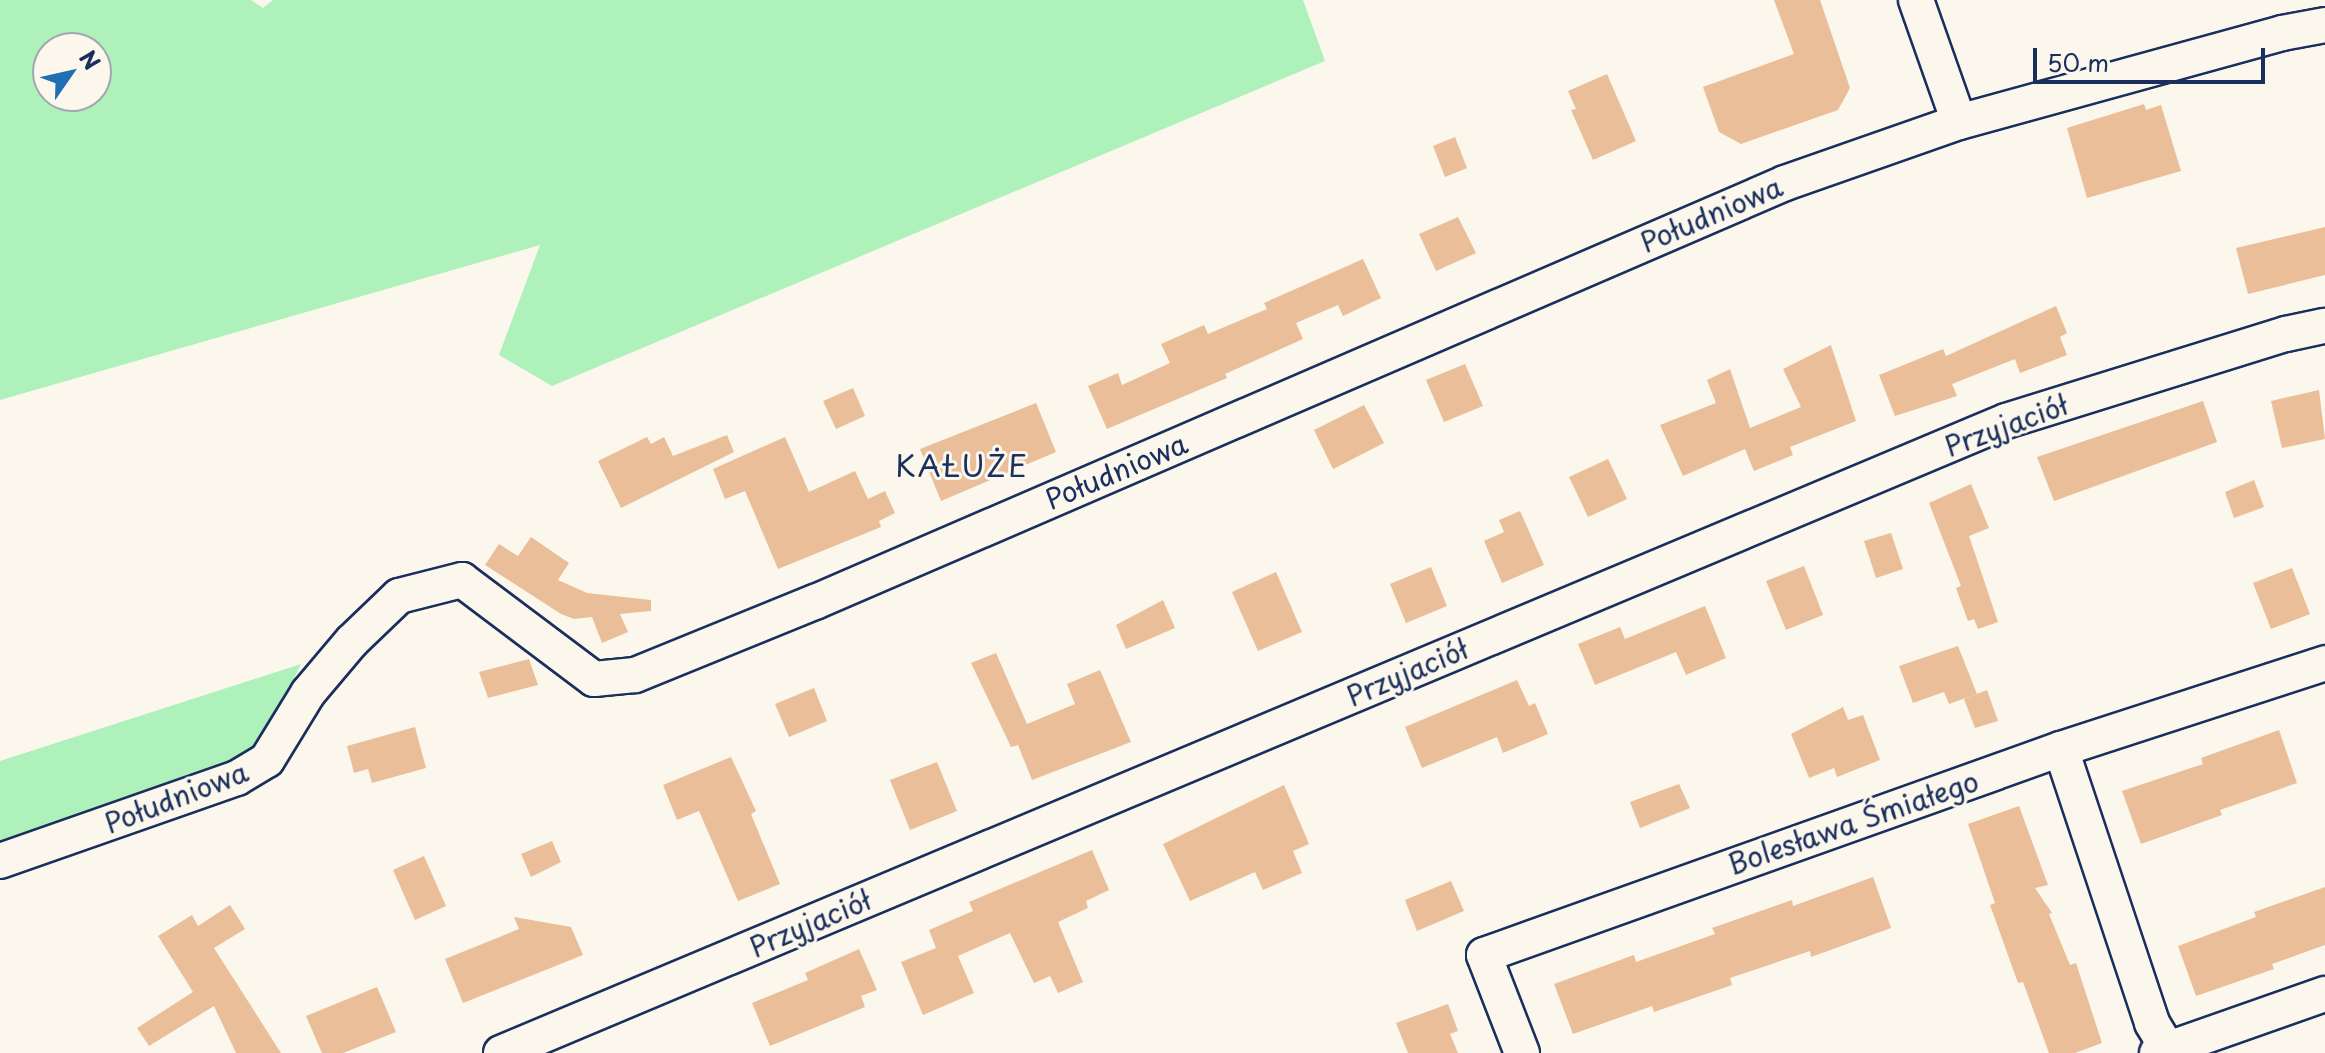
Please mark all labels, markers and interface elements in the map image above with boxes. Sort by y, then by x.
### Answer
north arrow [32,32,112,112]
scale bar [2037,32,2269,82]
text: N [72,43,109,76]
text: 50 m [2047,44,2109,80]
street label: Południowa [1635,169,1787,259]
street label: Przyjaciół [1940,387,2072,463]
street label: Południowa [1040,426,1192,516]
district label: KAŁUŻE [894,447,1030,483]
street label: Przyjaciół [1341,631,1473,713]
street label: Południowa [99,754,253,840]
street label: Bolesława Śmiałego [1723,763,1983,881]
street label: Przyjaciół [744,882,876,964]

